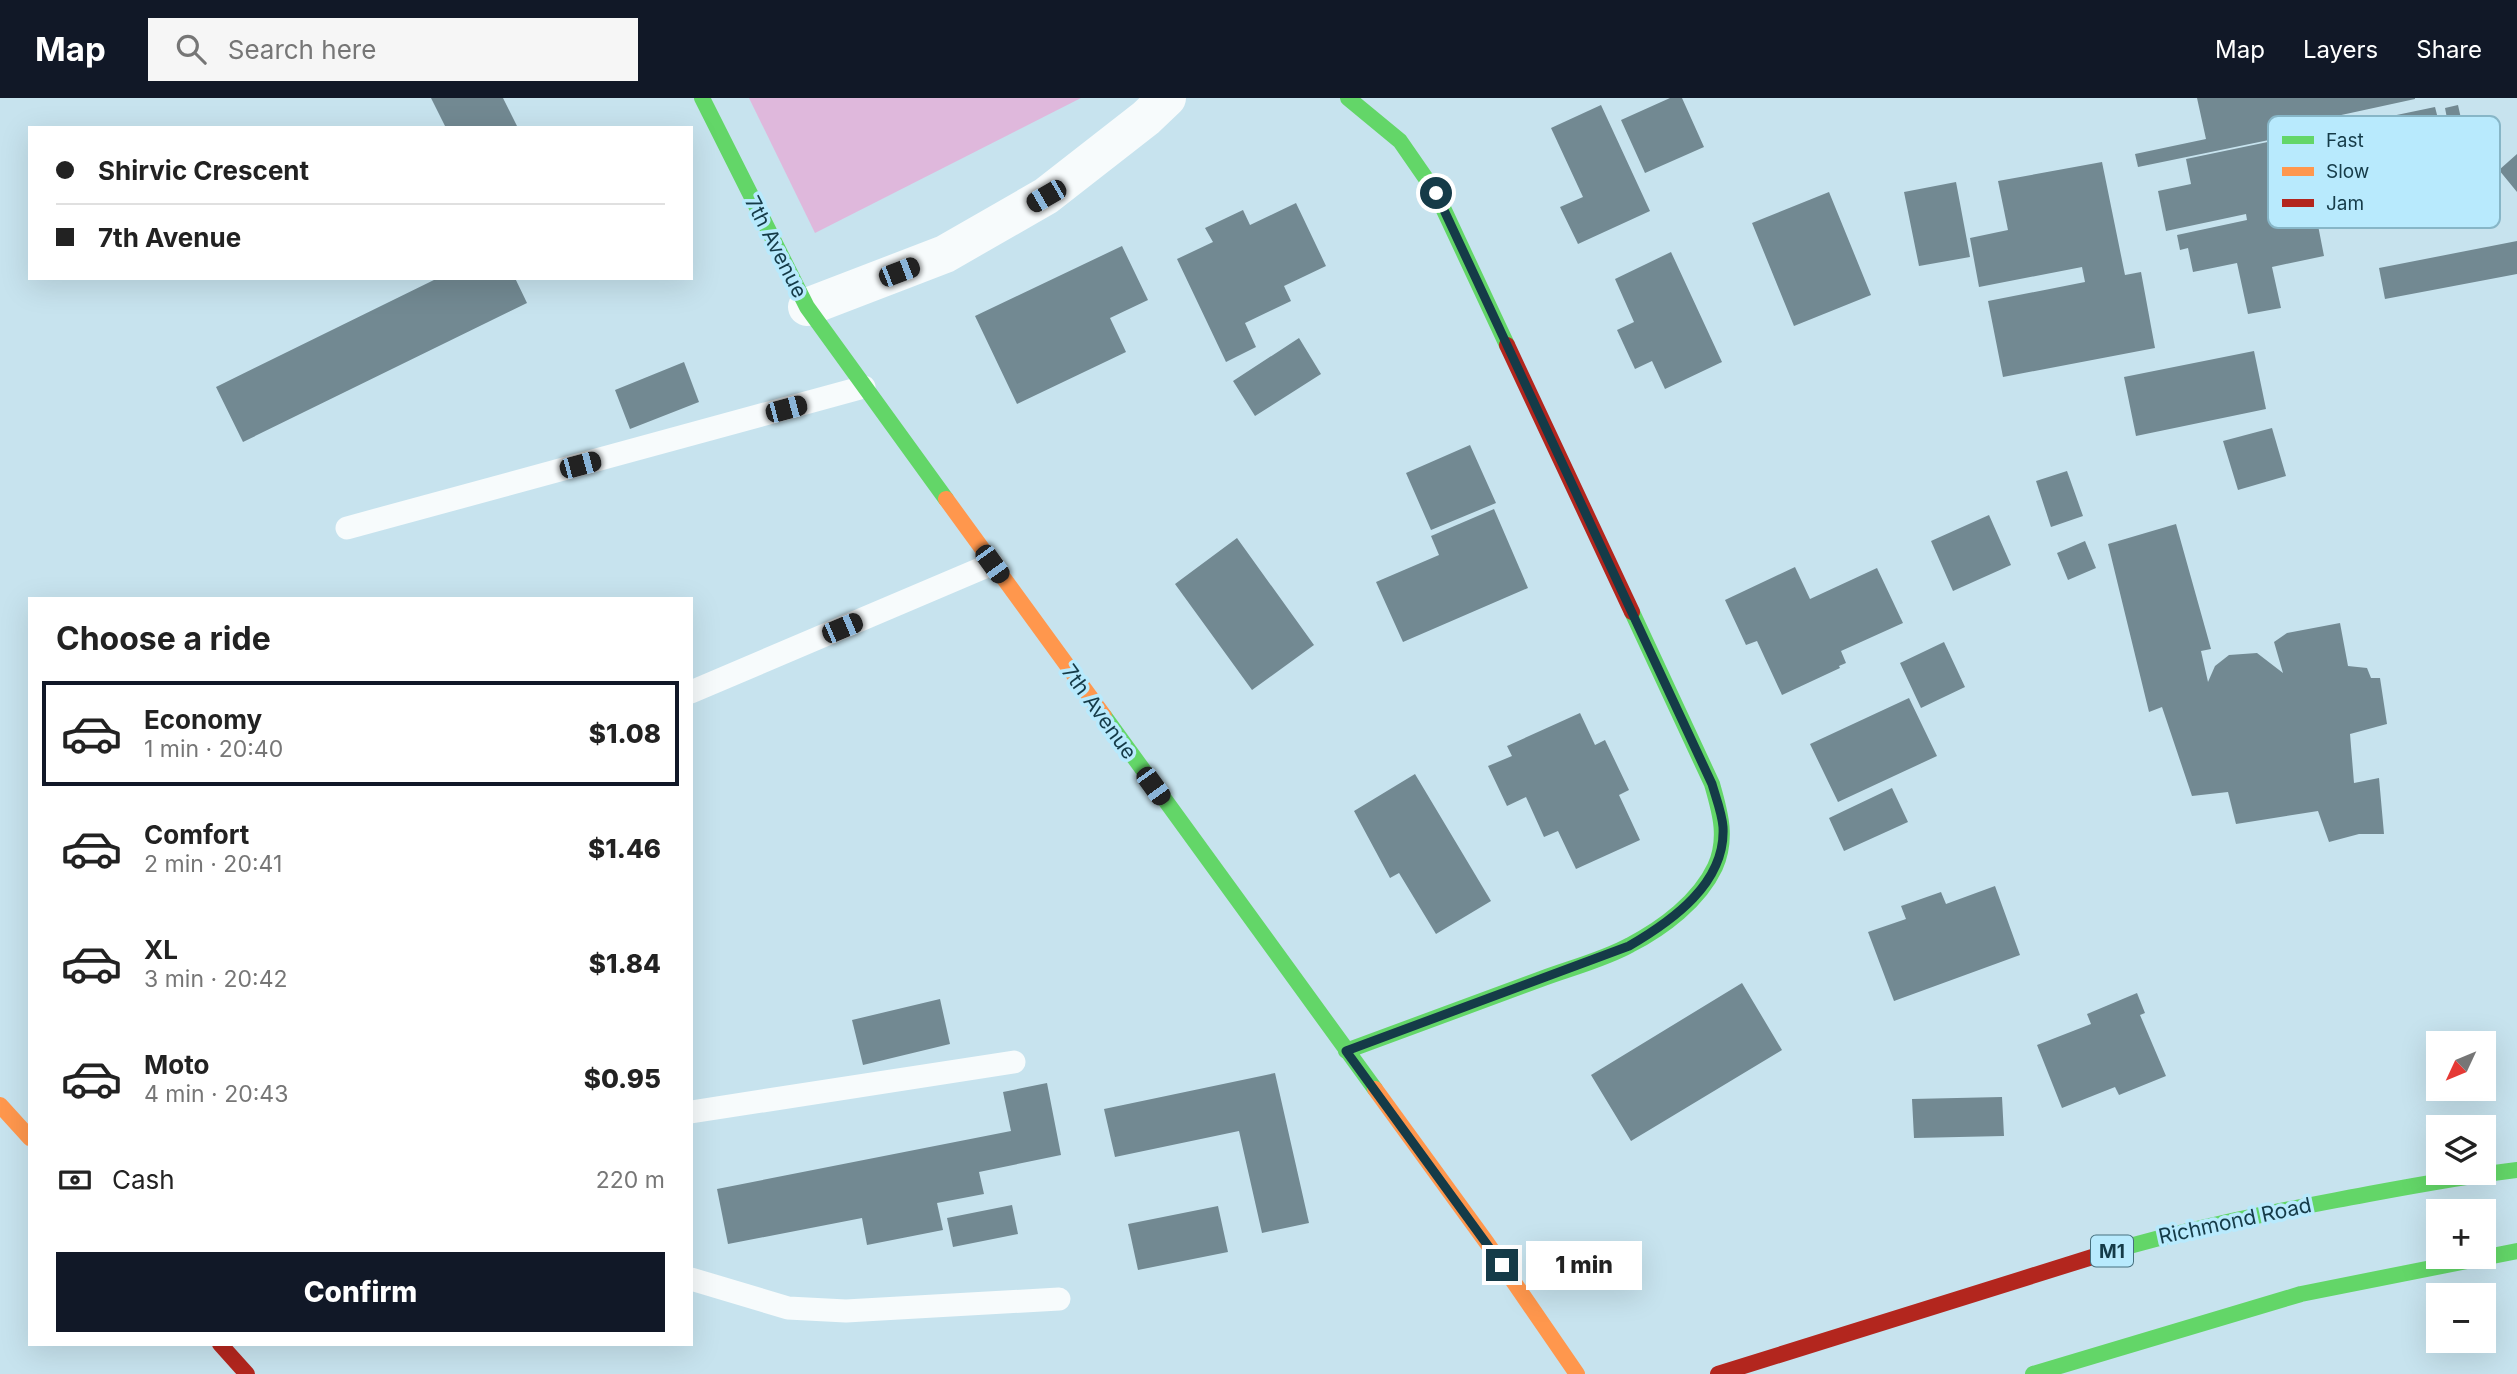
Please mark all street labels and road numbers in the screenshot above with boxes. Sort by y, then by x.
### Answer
street label: 7th Avenue [740,192,813,302]
street label: 7th Avenue [1057,660,1142,764]
street label: Richmond Road [2156,1192,2314,1249]
road number: M1 [2091,1236,2133,1266]

